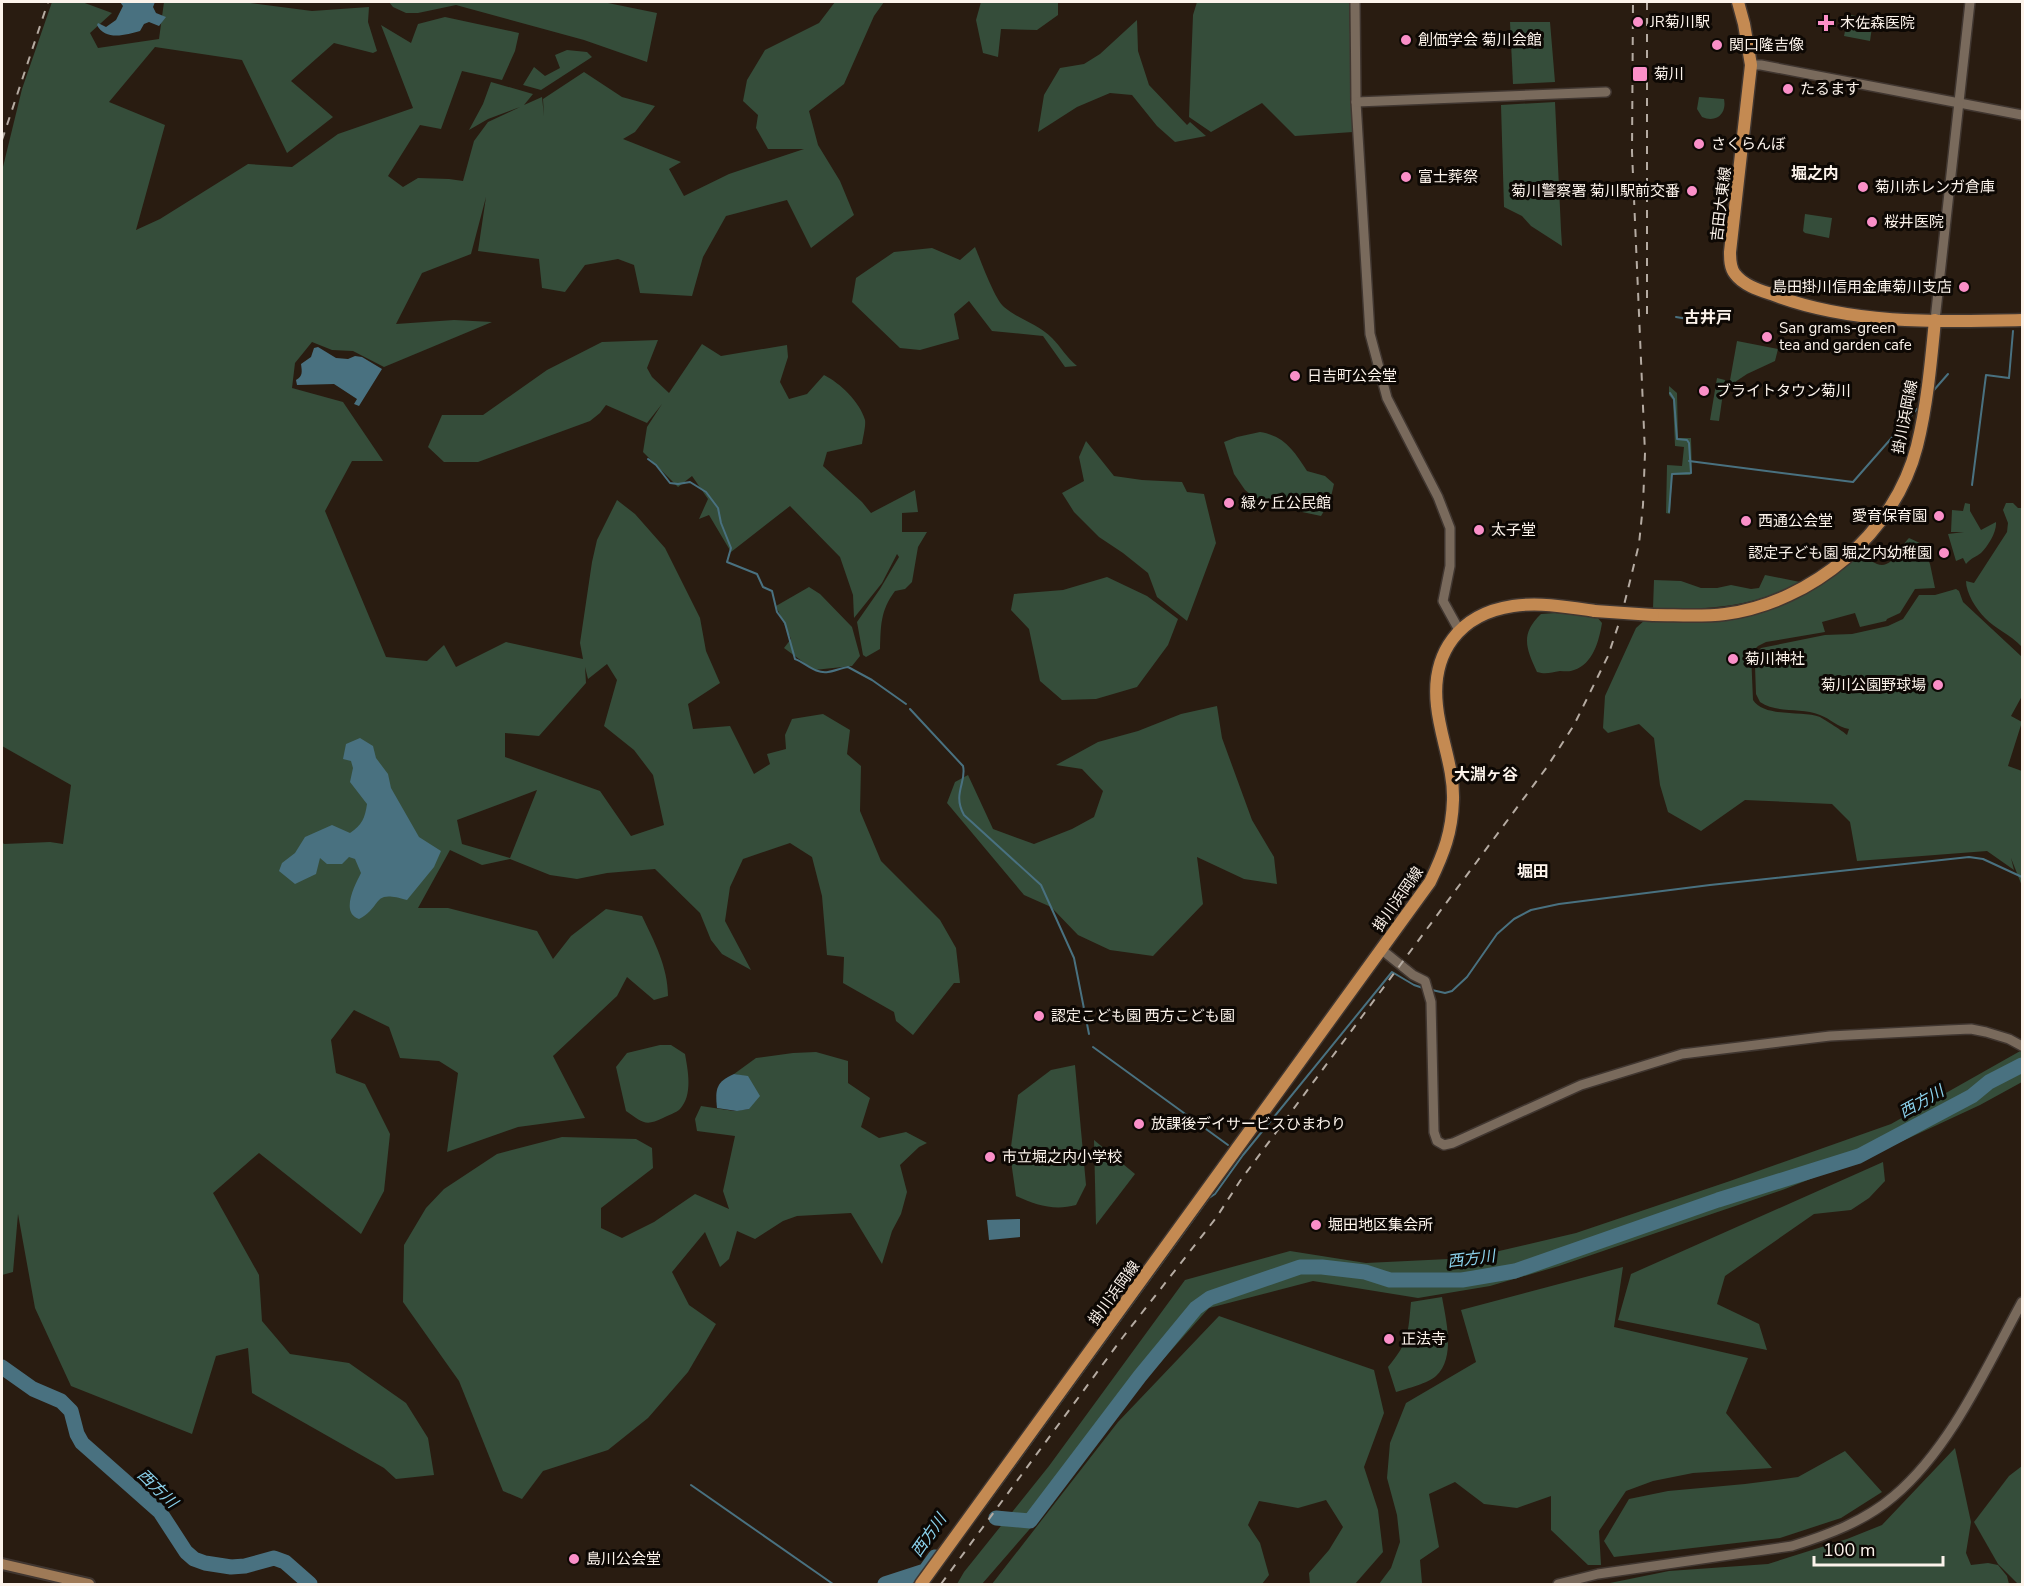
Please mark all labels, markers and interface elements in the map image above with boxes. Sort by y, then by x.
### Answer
place label: JR菊川駅 [1649,12,1710,32]
place label: 木佐森医院 [1840,13,1915,33]
marker: 木佐森医院 [1817,14,1835,32]
marker: JR菊川駅 [1631,15,1645,29]
place label: 創価学会 菊川会館 [1418,30,1542,50]
marker: 創価学会 菊川会館 [1399,33,1413,47]
place label: 関口隆吉像 [1729,35,1804,55]
marker: 関口隆吉像 [1710,38,1724,52]
place label: 菊川 [1654,64,1684,84]
marker: 菊川 [1631,65,1649,83]
place label: たるます [1800,79,1860,99]
marker: たるます [1781,82,1795,96]
place label: さくらんぼ [1711,134,1786,154]
marker: さくらんぼ [1692,137,1706,151]
district label: 堀之内 [1791,163,1839,185]
street label: 吉田大東線 [1707,166,1735,242]
place label: 富士葬祭 [1418,167,1478,187]
marker: 富士葬祭 [1399,170,1413,184]
place label: 菊川赤レンガ倉庫 [1875,177,1995,197]
marker: 菊川赤レンガ倉庫 [1856,180,1870,194]
place label: 菊川警察署 菊川駅前交番 [1511,181,1680,201]
marker: 菊川警察署 菊川駅前交番 [1685,184,1699,198]
place label: 桜井医院 [1884,212,1944,232]
marker: 桜井医院 [1865,215,1879,229]
place label: 島田掛川信用金庫菊川支店 [1772,277,1952,297]
marker: 島田掛川信用金庫菊川支店 [1957,280,1971,294]
district label: 古井戸 [1684,307,1732,329]
place label: San grams-green tea and garden cafe [1779,318,1912,355]
marker: San grams-green tea and garden cafe [1760,330,1774,344]
place label: 日吉町公会堂 [1307,366,1397,386]
marker: 日吉町公会堂 [1288,369,1302,383]
street label: 掛川浜岡線 [1888,378,1922,456]
place label: ブライトタウン菊川 [1716,381,1851,401]
marker: ブライトタウン菊川 [1697,384,1711,398]
place label: 緑ヶ丘公民館 [1241,493,1331,513]
marker: 緑ヶ丘公民館 [1222,496,1236,510]
place label: 愛育保育園 [1852,506,1927,526]
marker: 愛育保育園 [1932,509,1946,523]
place label: 西通公会堂 [1758,511,1833,531]
marker: 西通公会堂 [1739,514,1753,528]
place label: 太子堂 [1491,520,1536,540]
marker: 太子堂 [1472,523,1486,537]
place label: 認定子ども園 堀之内幼稚園 [1748,543,1932,563]
marker: 認定子ども園 堀之内幼稚園 [1937,546,1951,560]
place label: 菊川神社 [1745,649,1805,669]
marker: 菊川神社 [1726,652,1740,666]
place label: 菊川公園野球場 [1821,675,1926,695]
marker: 菊川公園野球場 [1931,678,1945,692]
district label: 大淵ヶ谷 [1454,764,1518,786]
district label: 堀田 [1517,861,1549,883]
street label: 掛川浜岡線 [1368,863,1428,935]
place label: 認定こども園 西方こども園 [1051,1006,1235,1026]
marker: 認定こども園 西方こども園 [1032,1009,1046,1023]
water label: 西方川 [1895,1080,1950,1123]
place label: 放課後デイサービスひまわり [1151,1114,1346,1134]
marker: 放課後デイサービスひまわり [1132,1117,1146,1131]
place label: 市立堀之内小学校 [1002,1147,1122,1167]
marker: 市立堀之内小学校 [983,1150,997,1164]
place label: 堀田地区集会所 [1328,1215,1433,1235]
marker: 堀田地区集会所 [1309,1218,1323,1232]
water label: 西方川 [1446,1245,1498,1273]
street label: 掛川浜岡線 [1084,1257,1144,1329]
place label: 正法寺 [1401,1329,1446,1349]
marker: 正法寺 [1382,1332,1396,1346]
water label: 西方川 [132,1464,184,1515]
water label: 西方川 [906,1508,953,1562]
scale bar [1814,1529,1943,1567]
text: 100 m [1823,1538,1875,1562]
place label: 島川公会堂 [586,1549,661,1569]
marker: 島川公会堂 [567,1552,581,1566]

